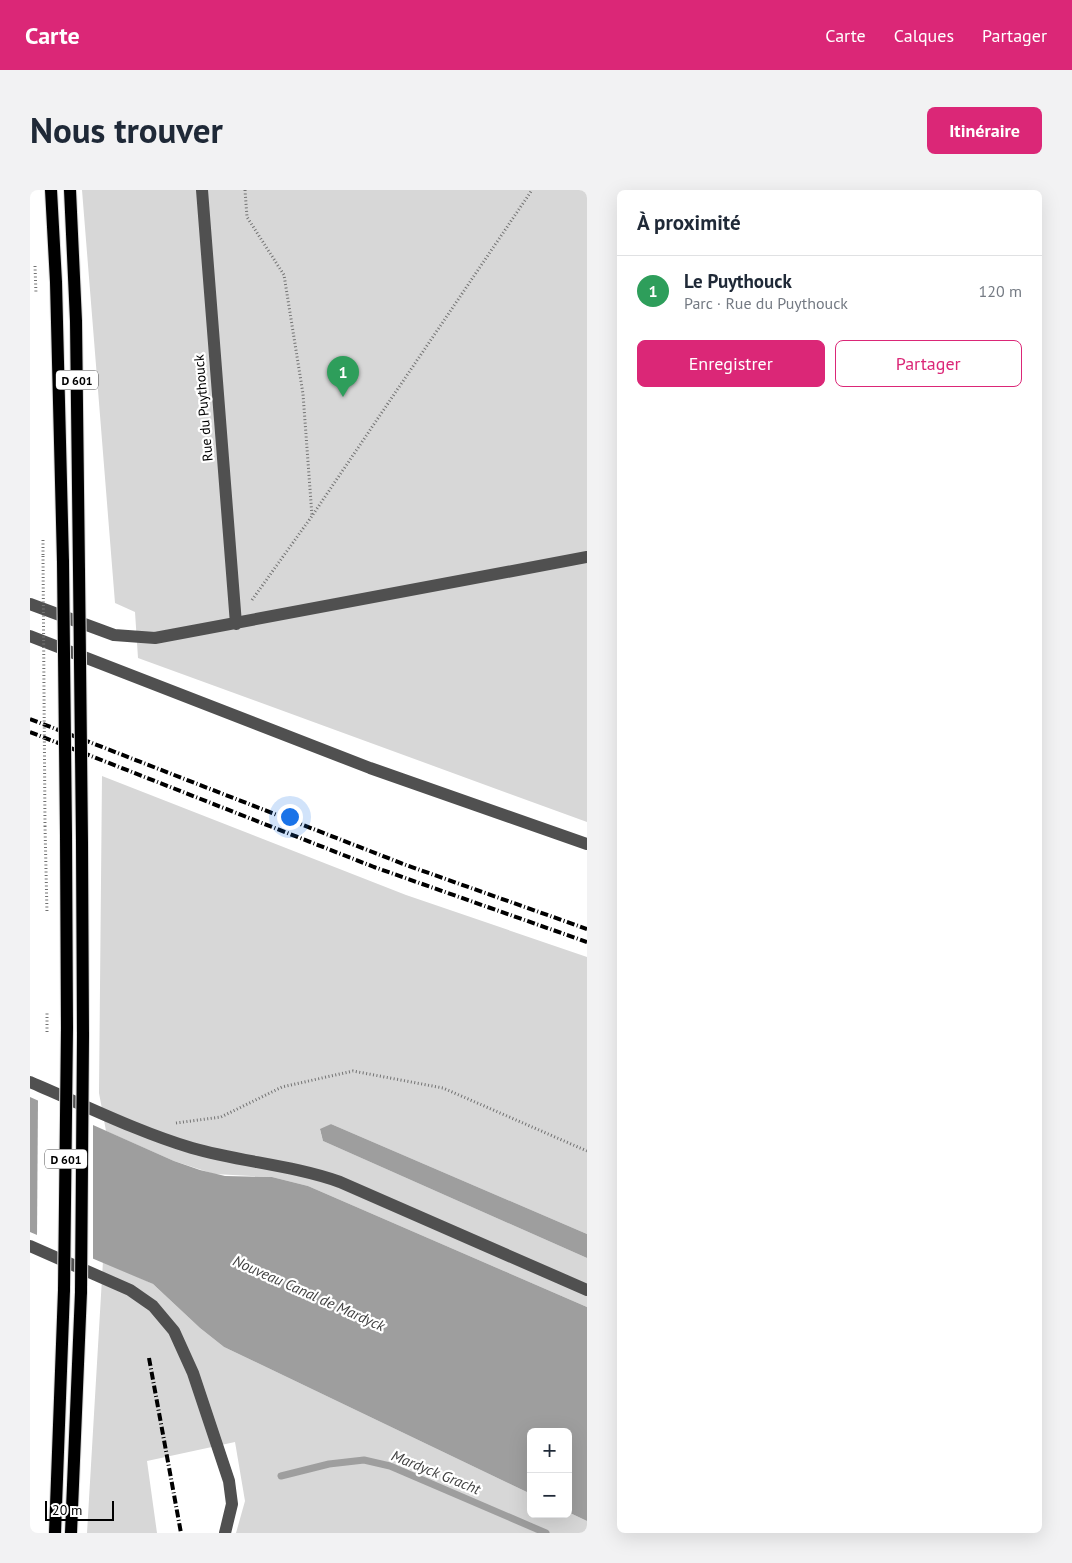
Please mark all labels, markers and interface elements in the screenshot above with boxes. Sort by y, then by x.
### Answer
text: Carte [25,20,80,51]
text: Carte [825,24,866,47]
text: Calques [894,24,954,47]
text: Partager [982,24,1047,47]
text: Nous trouver [30,107,223,153]
button: Itinéraire [927,107,1042,154]
text: À proximité [637,209,741,236]
text: Le Puythouck [684,269,792,293]
text: 1 [648,281,658,301]
text: 120 m [979,281,1022,301]
text: Parc · Rue du Puythouck [684,293,848,313]
button: Enregistrer [637,340,825,387]
button: Partager [835,340,1022,387]
street label: Rue du Puythouck [189,353,217,462]
pin: 1 [327,356,359,397]
road number: D 601 [56,370,98,390]
your location [277,804,303,830]
road number: D 601 [45,1150,87,1169]
water label: Nouveau Canal de Mardyck [230,1251,389,1336]
map controls [527,1428,572,1518]
button: + [527,1428,572,1473]
water label: Mardyck Gracht [389,1446,484,1499]
button: − [527,1473,572,1518]
scale bar [45,1498,114,1521]
text: 20 m [52,1501,82,1519]

